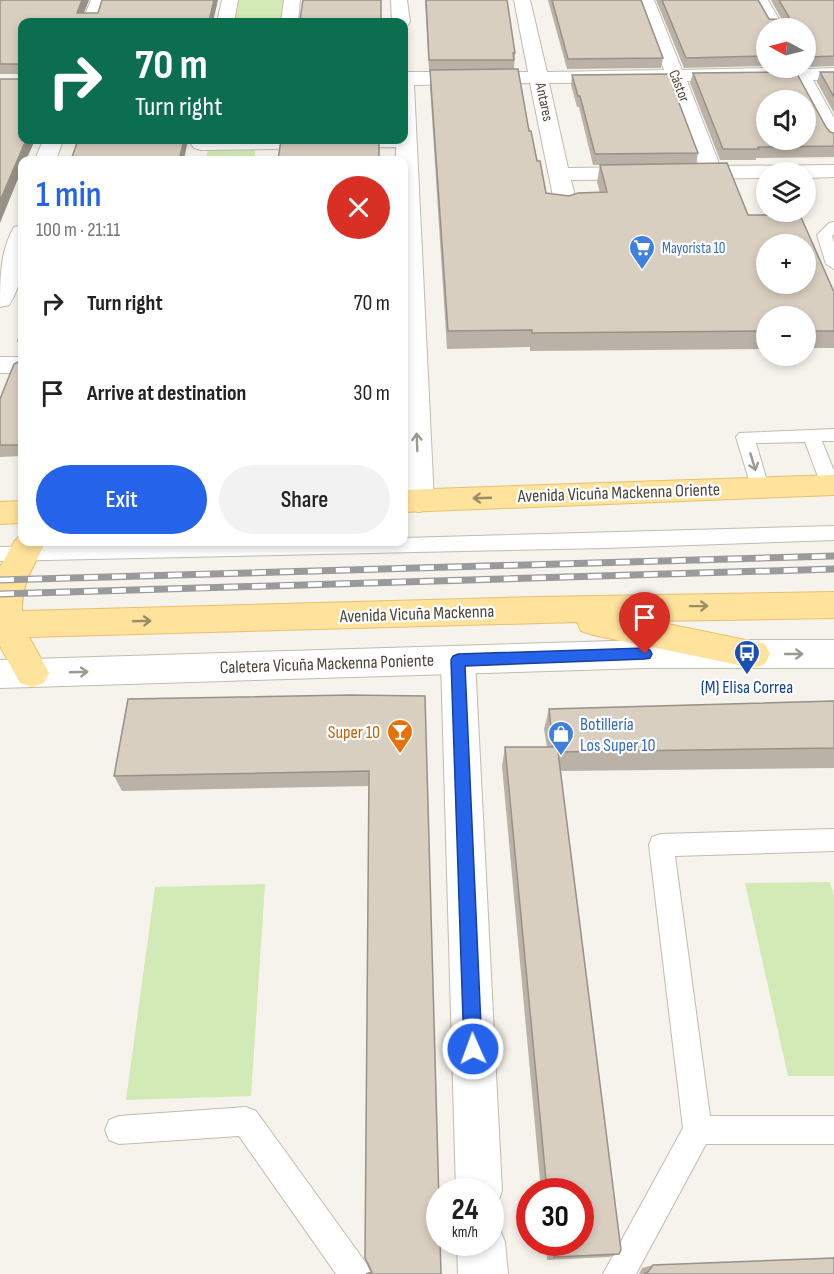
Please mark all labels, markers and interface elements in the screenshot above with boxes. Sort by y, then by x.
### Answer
north arrow [756,18,816,78]
map controls [756,18,816,366]
text: 70 m [135,40,208,91]
icon: right [36,42,114,120]
street label: Cástor [664,67,694,106]
street label: Antares [530,80,557,123]
button: sound [756,90,816,150]
text: Turn right [135,91,222,123]
button: layers [756,162,816,222]
text: 1 min [36,174,101,217]
button: close [327,176,390,239]
text: 100 m · 21:11 [36,218,120,242]
supermarket icon: Mayorista 10 [627,233,657,271]
button: + [756,234,816,294]
place label: Mayorista 10 [662,239,726,258]
icon: right [36,287,69,320]
text: Turn right [87,290,163,317]
text: 70 m [354,290,390,317]
button: − [756,306,816,366]
icon: arrive [36,377,69,410]
text: Arrive at destination [87,380,246,407]
text: 30 m [353,380,390,407]
one-way arrow [411,433,423,453]
one-way arrow [748,452,759,471]
button: Exit [36,465,207,534]
button: Share [219,465,390,534]
street label: Avenida Vicuña Mackenna Oriente [516,479,721,507]
one-way arrow [472,493,492,504]
pin [619,592,670,654]
street label: Avenida Vicuña Mackenna [338,601,495,627]
icon: arrive [628,601,661,634]
one-way arrow [689,601,709,612]
one-way arrow [132,615,152,627]
bus stop icon: (M) Elisa Correa [732,638,762,676]
one-way arrow [783,648,803,660]
street label: Caletera Vicuña Mackenna Poniente [219,650,435,678]
one-way arrow [69,666,89,677]
place label: (M) Elisa Correa [701,677,793,698]
place label: Botillería Los Super 10 [580,714,656,756]
bar icon: Super 10 [385,717,415,755]
shop icon: Botillería Los Super 10 [546,719,576,757]
place label: Super 10 [328,722,380,743]
position arrow [441,1017,505,1081]
speed limit sign: 30 [516,1178,594,1256]
text: 24 [452,1192,478,1228]
text: km/h [452,1223,478,1242]

